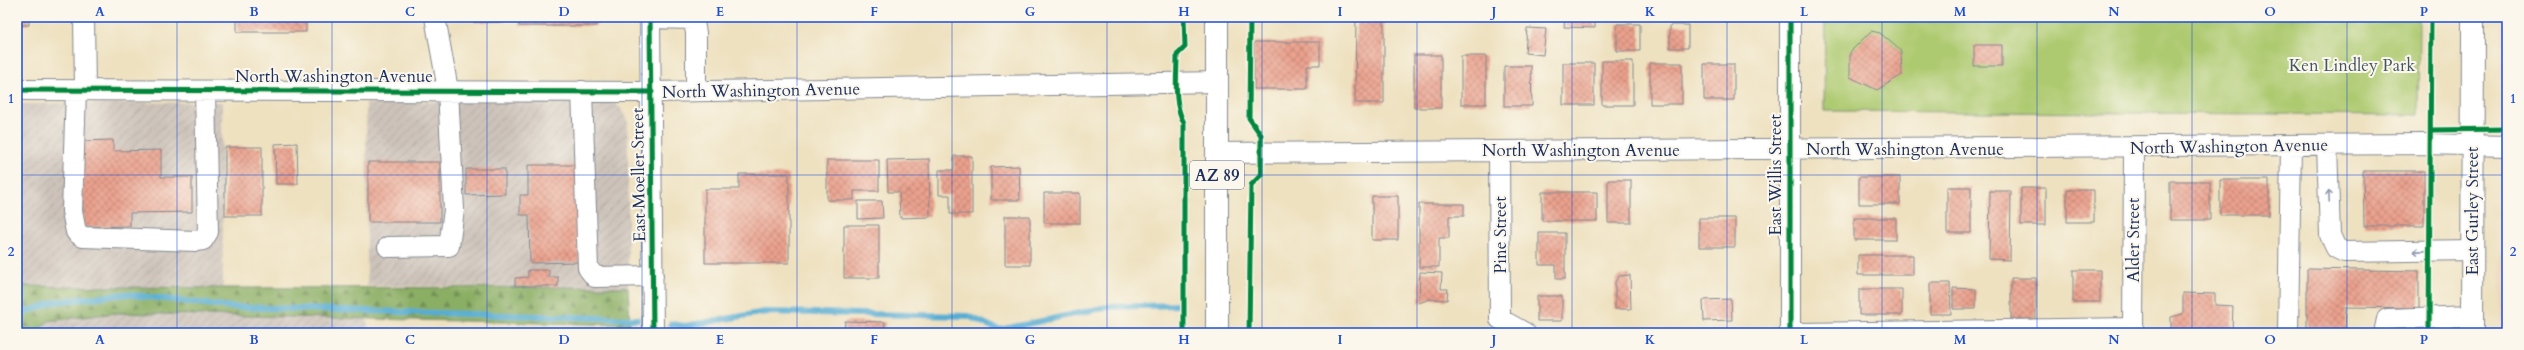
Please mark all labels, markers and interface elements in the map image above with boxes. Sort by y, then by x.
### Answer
text: A [95,3,105,21]
text: B [249,3,259,21]
text: C [405,3,415,21]
text: D [558,3,570,21]
text: E [716,3,724,21]
text: F [870,3,878,21]
text: G [1025,3,1036,21]
text: H [1178,3,1190,21]
text: I [1337,3,1343,21]
text: J [1490,3,1497,21]
text: K [1645,3,1656,21]
text: L [1800,3,1809,21]
text: M [1954,3,1967,21]
text: N [2108,3,2120,21]
text: O [2264,3,2276,21]
text: P [2420,3,2428,21]
park label: Ken Lindley Park [2289,54,2416,77]
street label: North Washington Avenue [235,65,433,88]
street label: North Washington Avenue [662,77,860,104]
text: 1 [8,90,14,108]
text: 1 [2510,90,2516,108]
street label: East Moeller Street [626,107,651,242]
street label: East Willis Street [1764,114,1787,236]
street label: North Washington Avenue [2130,133,2328,160]
street label: North Washington Avenue [1806,138,2004,161]
street label: North Washington Avenue [1482,139,1680,162]
street label: East Gurley Street [2461,146,2484,275]
road number: AZ 89 [1190,161,1244,189]
one-way arrow [2325,190,2333,203]
street label: Pine Street [1489,196,1512,274]
street label: Alder Street [2122,197,2145,282]
text: 2 [8,243,15,261]
text: 2 [2510,243,2517,261]
one-way arrow [2413,247,2426,255]
text: A [95,331,105,349]
text: B [249,331,259,349]
text: C [405,331,415,349]
text: D [558,331,570,349]
text: E [716,331,724,349]
text: F [870,331,878,349]
text: G [1025,331,1036,349]
text: H [1178,331,1190,349]
text: I [1337,331,1343,349]
text: J [1490,331,1497,349]
text: K [1645,331,1656,349]
text: L [1800,331,1809,349]
text: M [1954,331,1967,349]
text: N [2108,331,2120,349]
text: O [2264,331,2276,349]
text: P [2420,331,2428,349]

